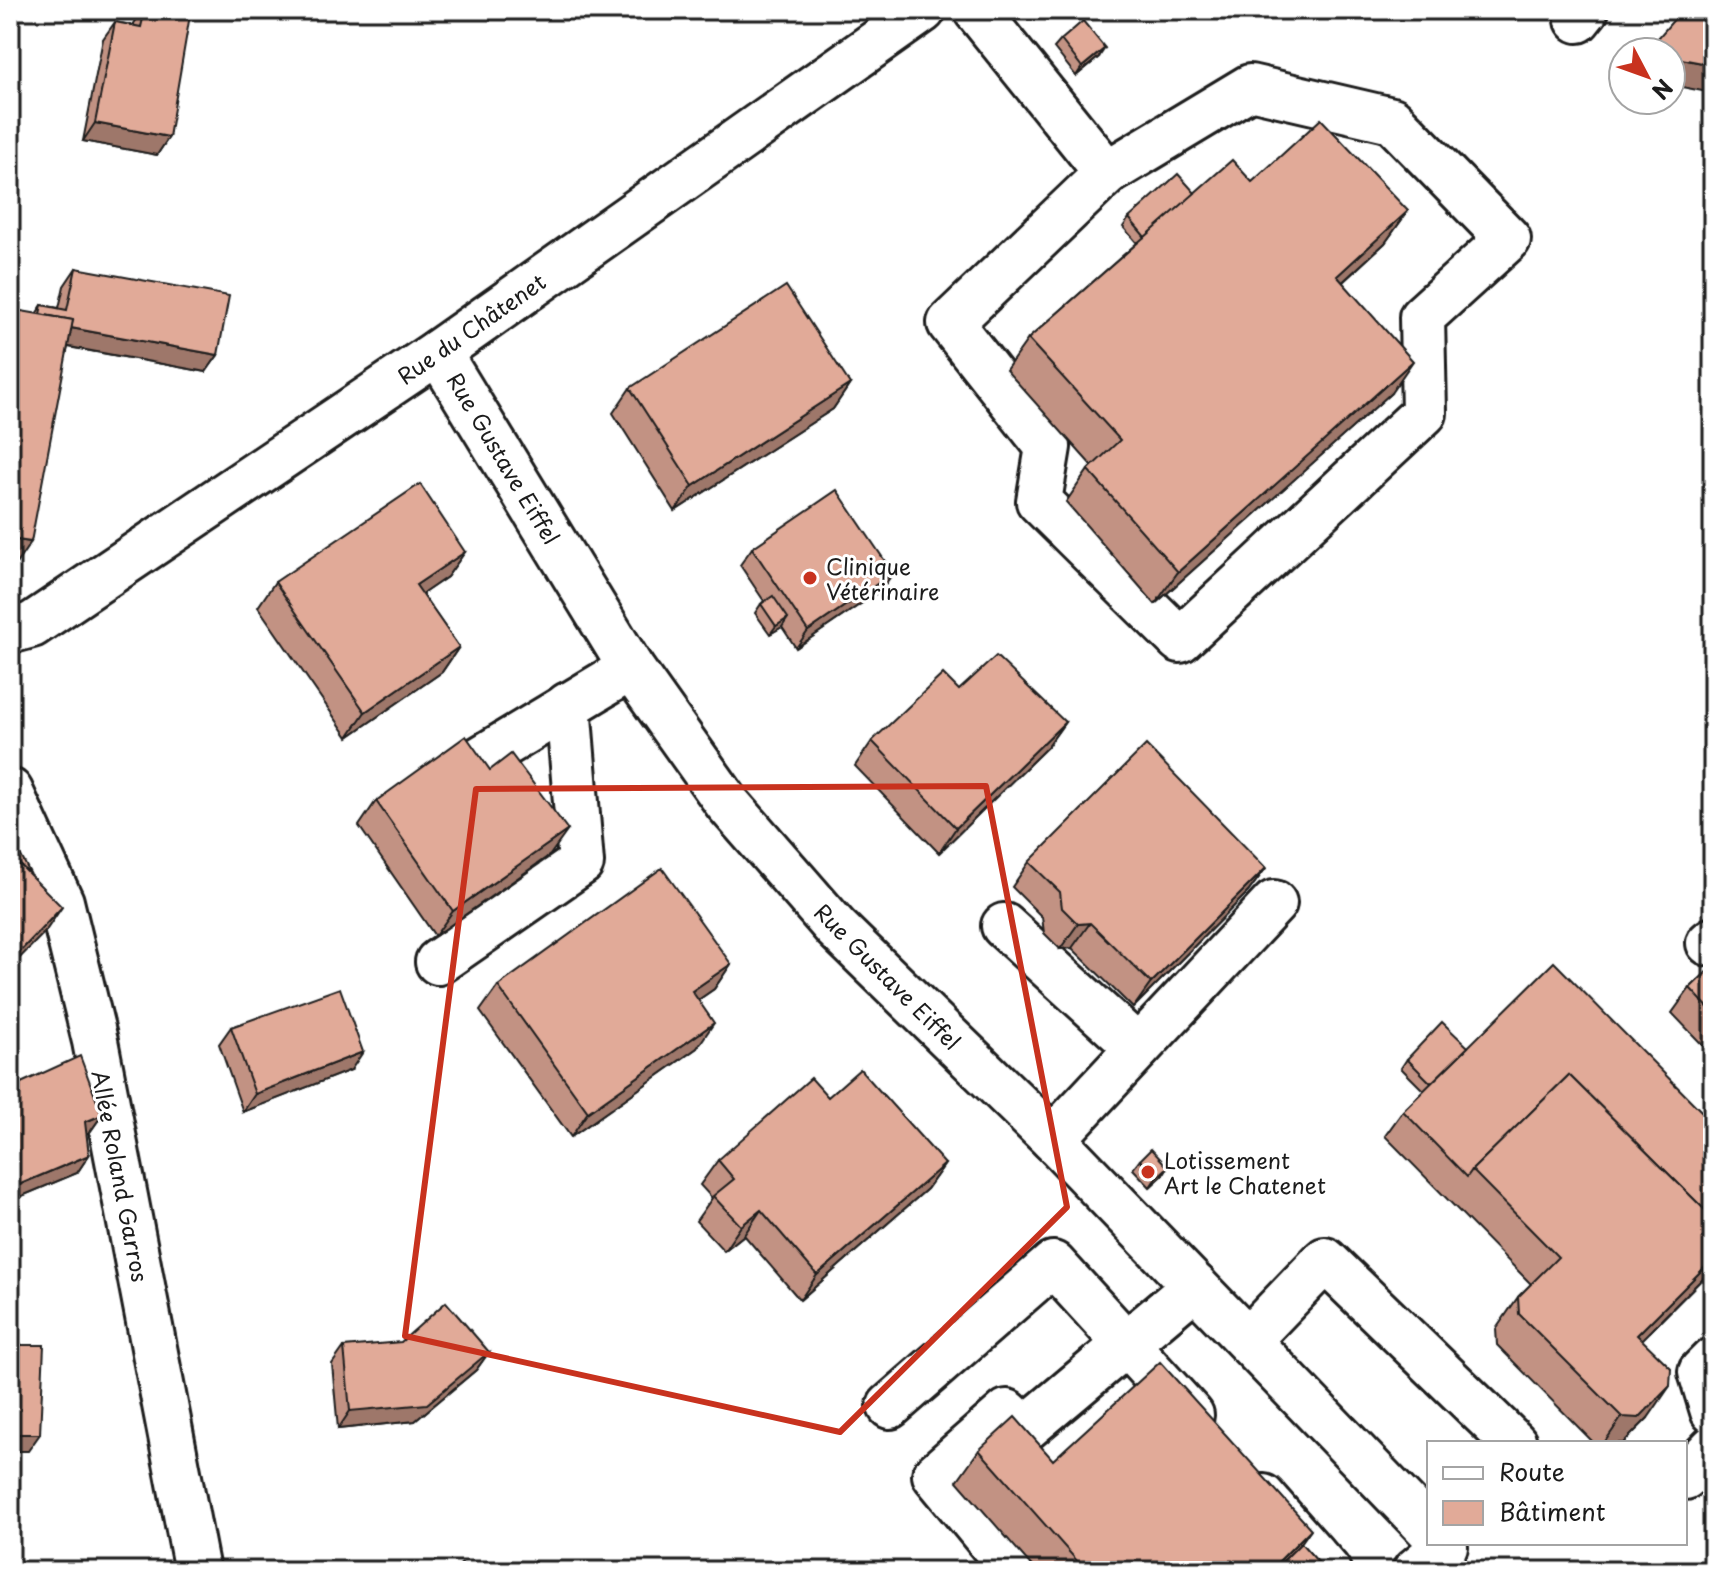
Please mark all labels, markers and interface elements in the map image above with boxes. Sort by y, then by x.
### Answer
north arrow [1607,36,1687,116]
text: N [1645,73,1681,108]
street label: Rue du Châtenet [390,264,552,392]
street label: Rue Gustave Eiffel [440,366,568,550]
place label: Clinique Vétérinaire [826,549,939,607]
marker: Clinique Vétérinaire [801,569,819,587]
street label: Rue Gustave Eiffel [807,895,969,1057]
street label: Allée Roland Garros [84,1067,158,1285]
place label: Lotissement Art le Chatenet [1164,1143,1326,1201]
marker: Lotissement Art le Chatenet [1139,1163,1157,1181]
legend [1427,1441,1687,1545]
text: Route [1499,1453,1565,1489]
text: Bâtiment [1499,1493,1606,1529]

